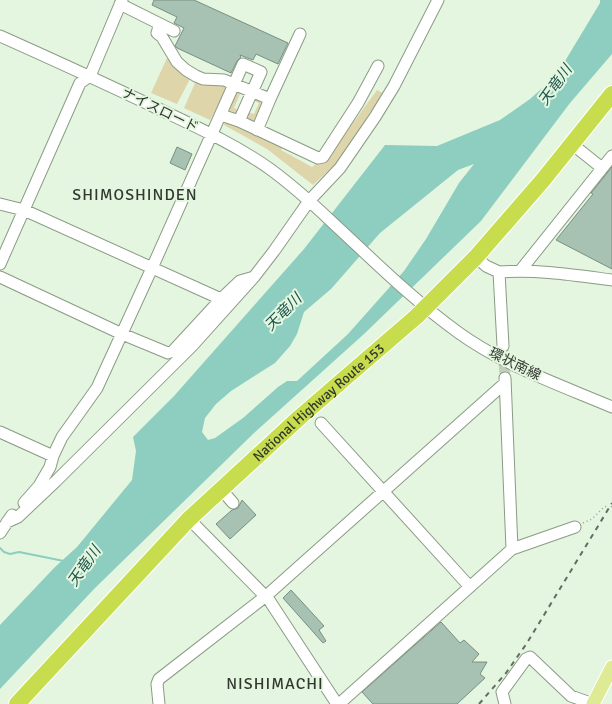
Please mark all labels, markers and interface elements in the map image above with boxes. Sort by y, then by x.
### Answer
water label: 天竜川 [534,60,577,108]
street label: ナイスロード [119,84,201,136]
district label: SHIMOSHINDEN [72,185,198,205]
water label: 天竜川 [261,288,307,334]
street label: National Highway Route 153 [249,340,388,465]
street label: 環状南線 [486,344,544,384]
water label: 天竜川 [64,541,105,590]
district label: NISHIMACHI [226,674,324,694]

